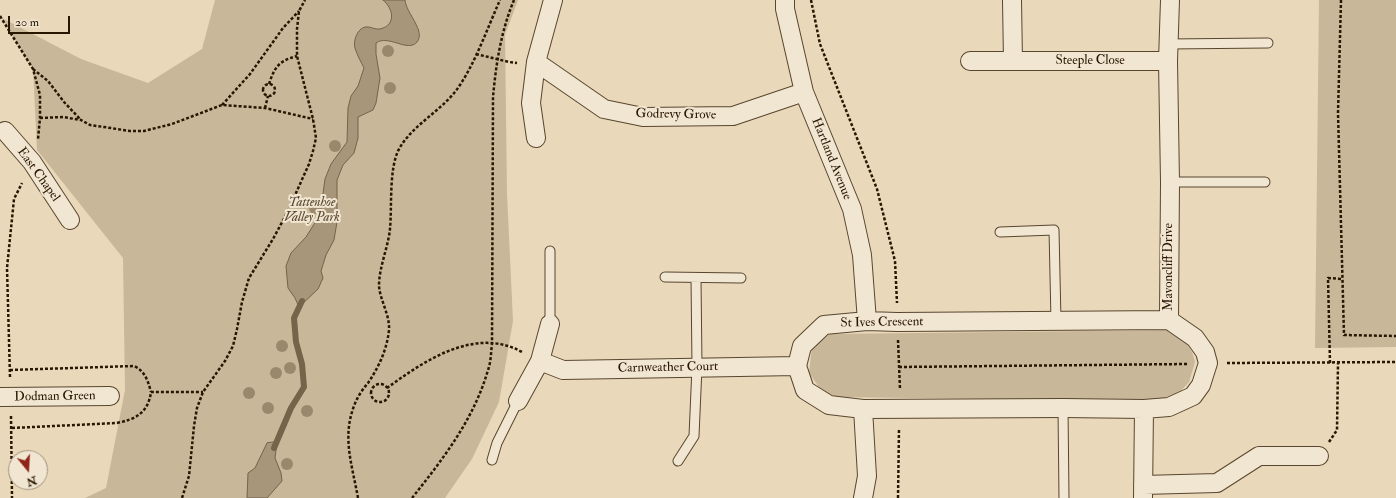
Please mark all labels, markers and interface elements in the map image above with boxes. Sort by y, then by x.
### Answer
scale bar [10,8,72,34]
text: 20 m [15,15,39,30]
street label: Steeple Close [1055,53,1125,69]
street label: Godrevy Grove [636,106,716,124]
street label: Hartland Avenue [807,116,855,202]
street label: East Chapel [13,145,63,205]
park label: Tattenhoe Valley Park [284,195,340,226]
street label: Mavoncliff Drive [1161,223,1177,311]
street label: St Ives Crescent [840,314,924,332]
street label: Carnweather Court [618,359,718,377]
street label: Dodman Green [14,388,96,406]
north arrow [8,450,48,490]
text: N [25,473,38,489]

